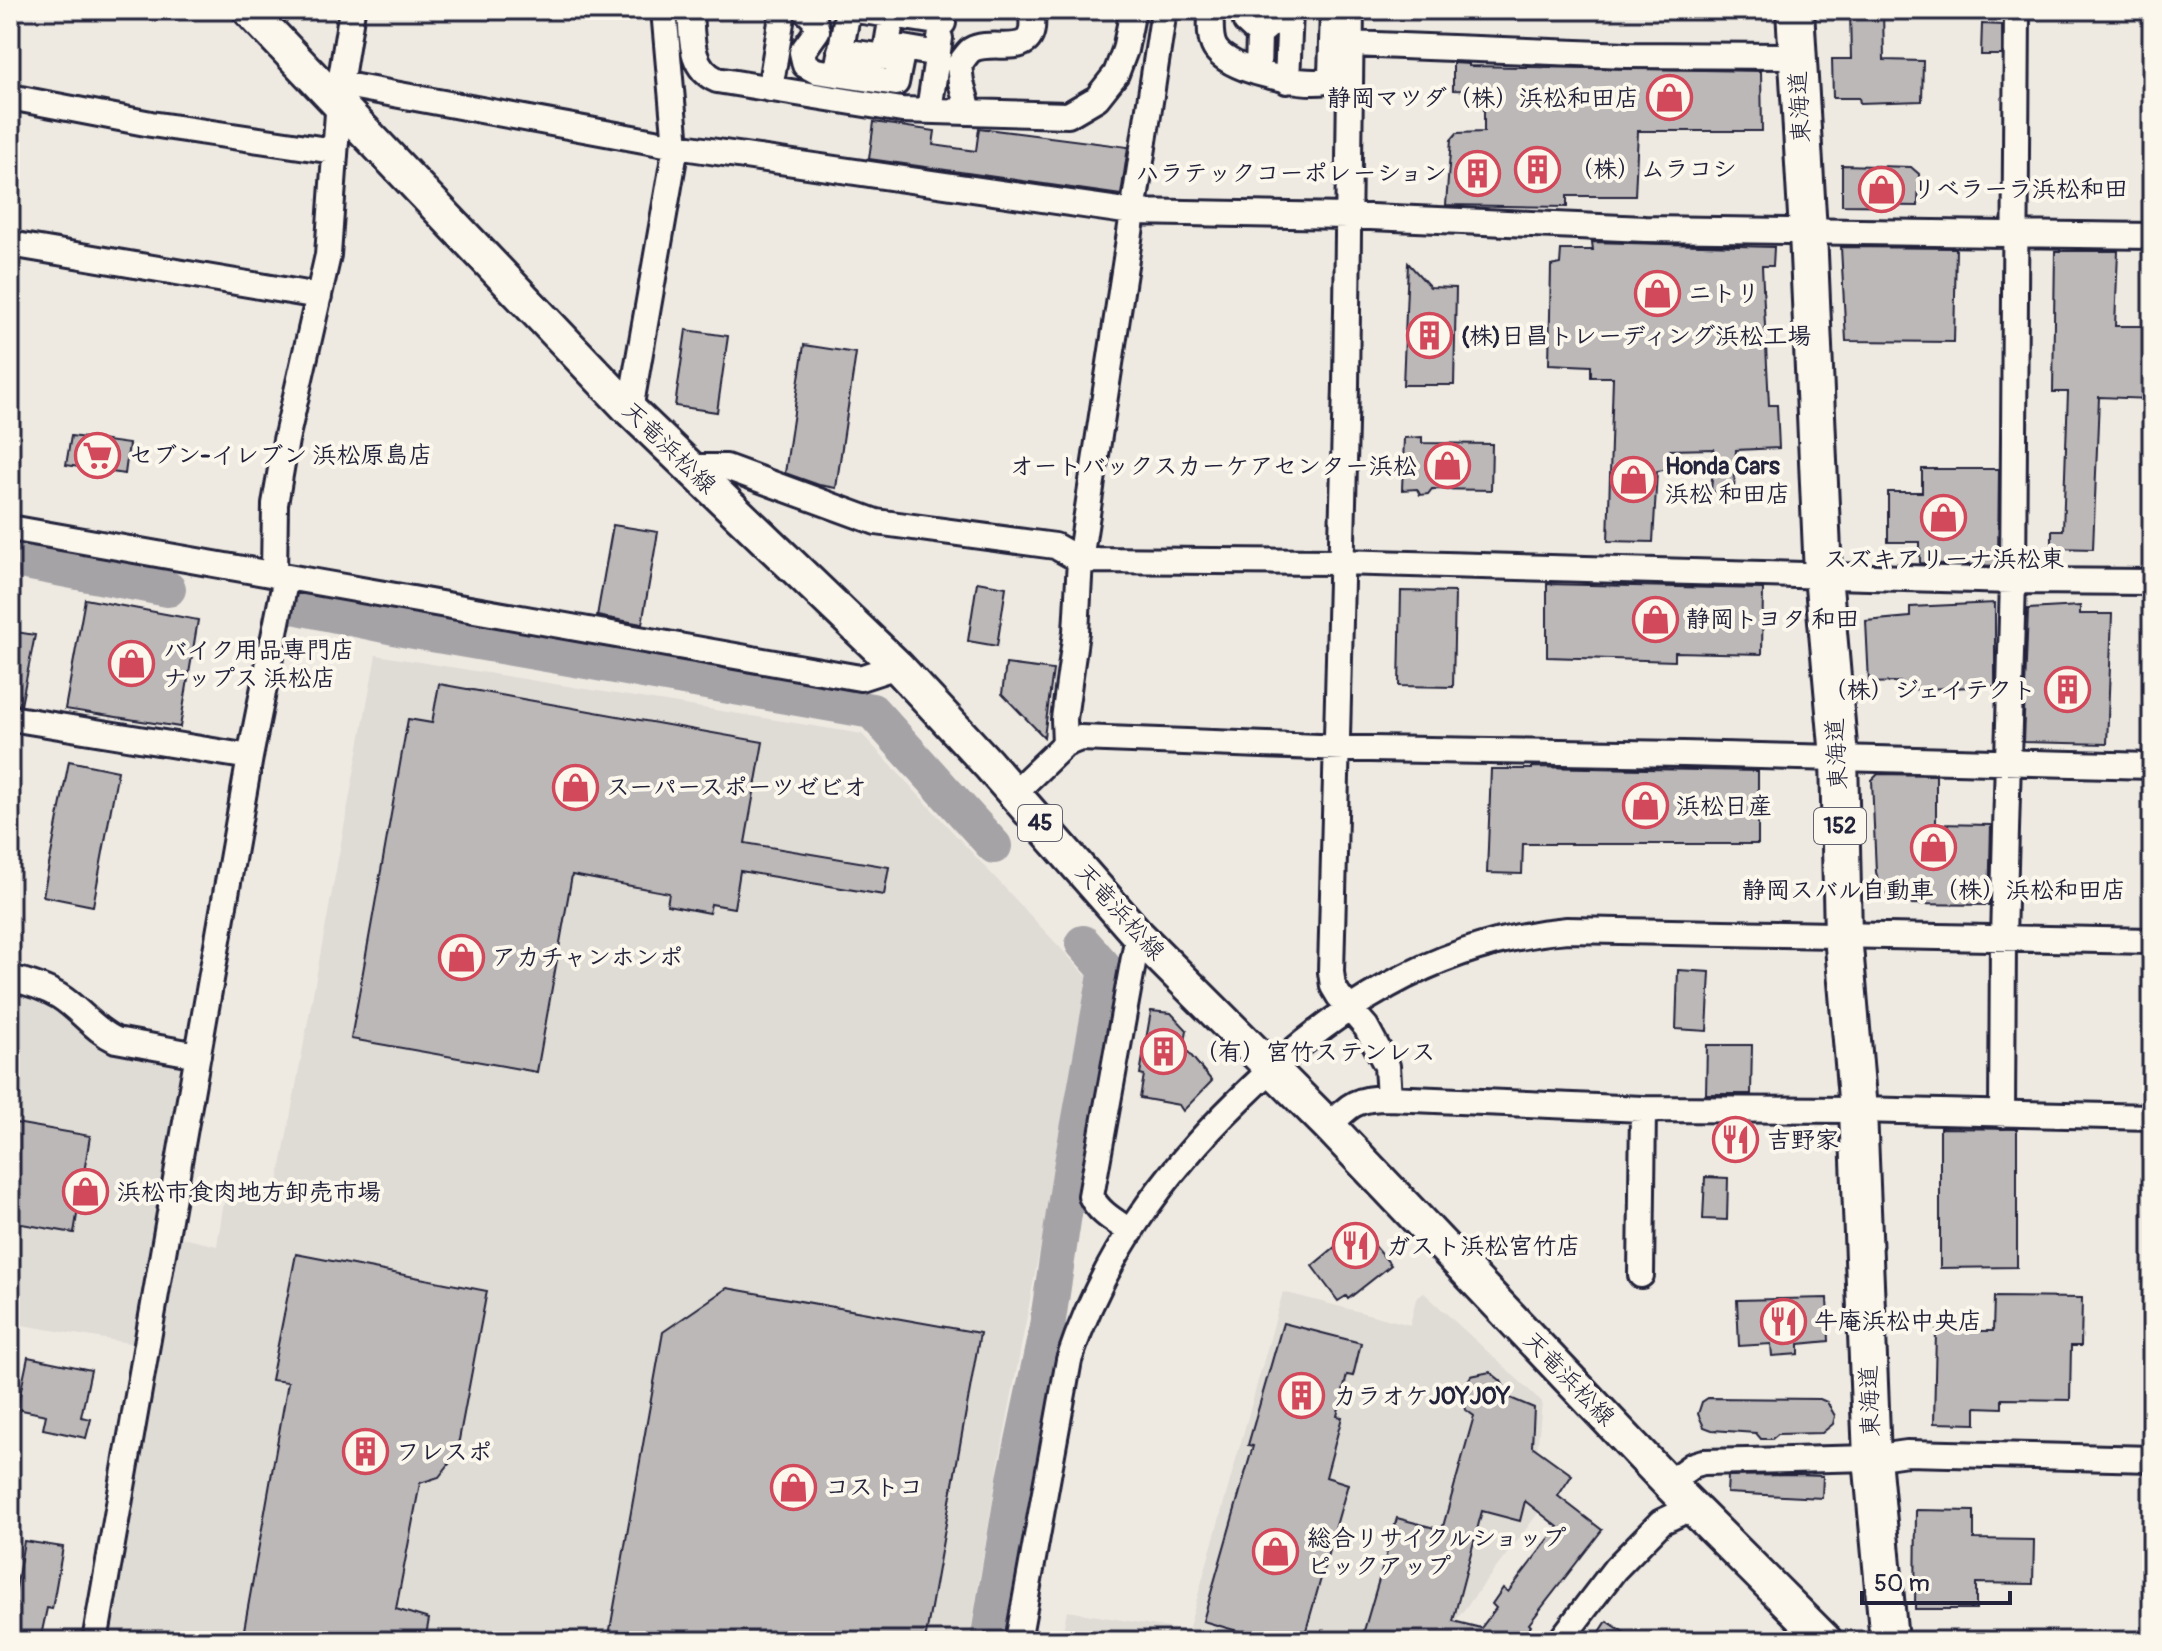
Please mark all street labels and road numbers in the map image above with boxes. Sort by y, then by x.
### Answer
street label: 東海道 [1784,70,1816,144]
street label: 天竜浜松線 [616,396,722,500]
street label: 東海道 [1821,717,1853,791]
road number: 45 [1018,805,1062,841]
road number: 152 [1814,808,1866,844]
street label: 天竜浜松線 [1069,858,1171,966]
street label: 天竜浜松線 [1517,1326,1621,1432]
street label: 東海道 [1854,1365,1886,1437]

